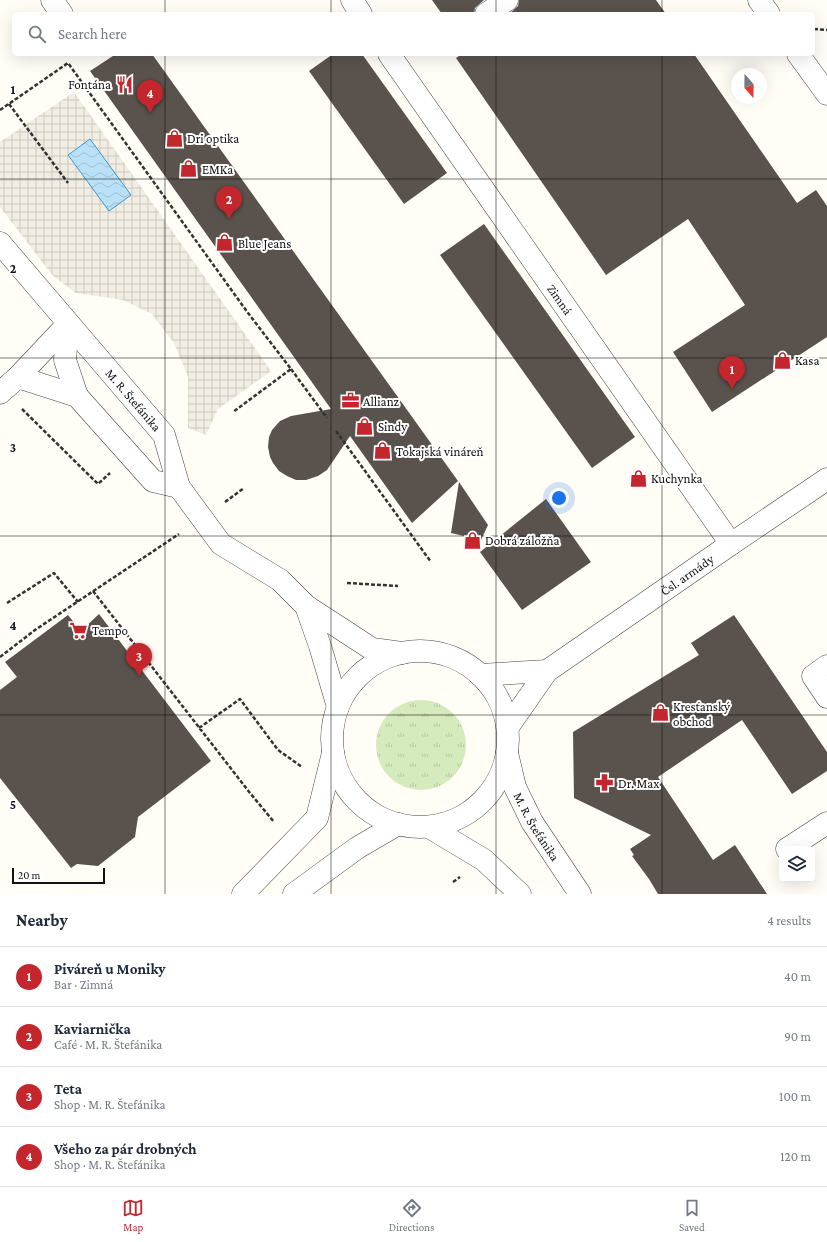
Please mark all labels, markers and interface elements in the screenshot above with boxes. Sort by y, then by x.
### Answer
search box [12,12,815,56]
icon: search [26,23,48,45]
text: Search here [58,26,127,42]
north arrow [731,68,767,104]
restaurant icon: Fontána [114,74,134,94]
place label: Fontána [68,77,111,92]
pin: 4 [137,80,163,113]
text: 1 [11,82,16,97]
shop icon: Dri optika [164,128,184,148]
place label: Dri optika [187,131,239,146]
shop icon: EMKa [179,159,199,179]
place label: EMKa [202,162,233,177]
pin: 2 [216,186,242,219]
shop icon: Blue Jeans [215,233,235,253]
place label: Blue Jeans [238,236,291,251]
text: 2 [10,261,17,276]
street label: Zimná [544,281,576,318]
shop icon: Kasa [772,350,792,370]
place label: Kasa [795,353,819,368]
pin: 1 [719,356,745,389]
street label: M. R. Štefánika [103,366,164,434]
office icon: Allianz [340,391,360,411]
place label: Allianz [363,394,400,409]
shop icon: Sindy [355,416,375,436]
place label: Sindy [378,419,408,434]
text: 3 [10,440,16,455]
shop icon: Tokajská vináreň [373,441,393,461]
place label: Tokajská vináreň [396,444,484,460]
shop icon: Kuchynka [628,468,648,488]
place label: Kuchynka [651,471,703,486]
your location [549,488,569,508]
shop icon: Dobrá záložňa [462,530,482,550]
place label: Dobrá záložňa [485,533,560,548]
street label: Čsl. armády [657,551,717,599]
text: 4 [9,618,17,633]
supermarket icon: Tempo [69,620,89,640]
place label: Tempo [92,623,128,638]
pin: 3 [126,643,152,676]
place label: Kresťanský obchod [673,699,731,729]
shop icon: Kresťanský obchod [650,703,670,723]
pharmacy icon: Dr. Max [595,773,615,793]
place label: Dr. Max [618,776,659,791]
street label: M. R. Štefánika [511,790,563,864]
text: 5 [10,797,16,812]
map controls [779,846,815,882]
button: layers [779,846,815,882]
scale bar [12,866,105,885]
text: 20 m [18,869,40,881]
text: Nearby [16,911,68,930]
text: 4 results [767,913,811,928]
text: Piváreň u Moniky [54,961,165,977]
text: 1 [27,969,31,984]
text: 40 m [784,969,811,984]
text: Bar · Zimná [54,977,113,992]
text: Kaviarnička [54,1021,131,1037]
text: 2 [26,1029,32,1044]
text: 90 m [784,1029,811,1044]
text: Café · M. R. Štefánika [54,1037,162,1052]
text: Teta [54,1081,82,1097]
text: 3 [26,1089,32,1104]
text: 100 m [779,1089,811,1104]
text: Shop · M. R. Štefánika [54,1097,166,1112]
text: Všeho za pár drobných [54,1141,197,1157]
text: 4 [25,1149,33,1164]
text: 120 m [780,1149,811,1164]
text: Shop · M. R. Štefánika [54,1157,166,1172]
tab: Map [122,1197,144,1233]
tab: Directions [389,1197,434,1233]
tab: Saved [679,1197,705,1233]

